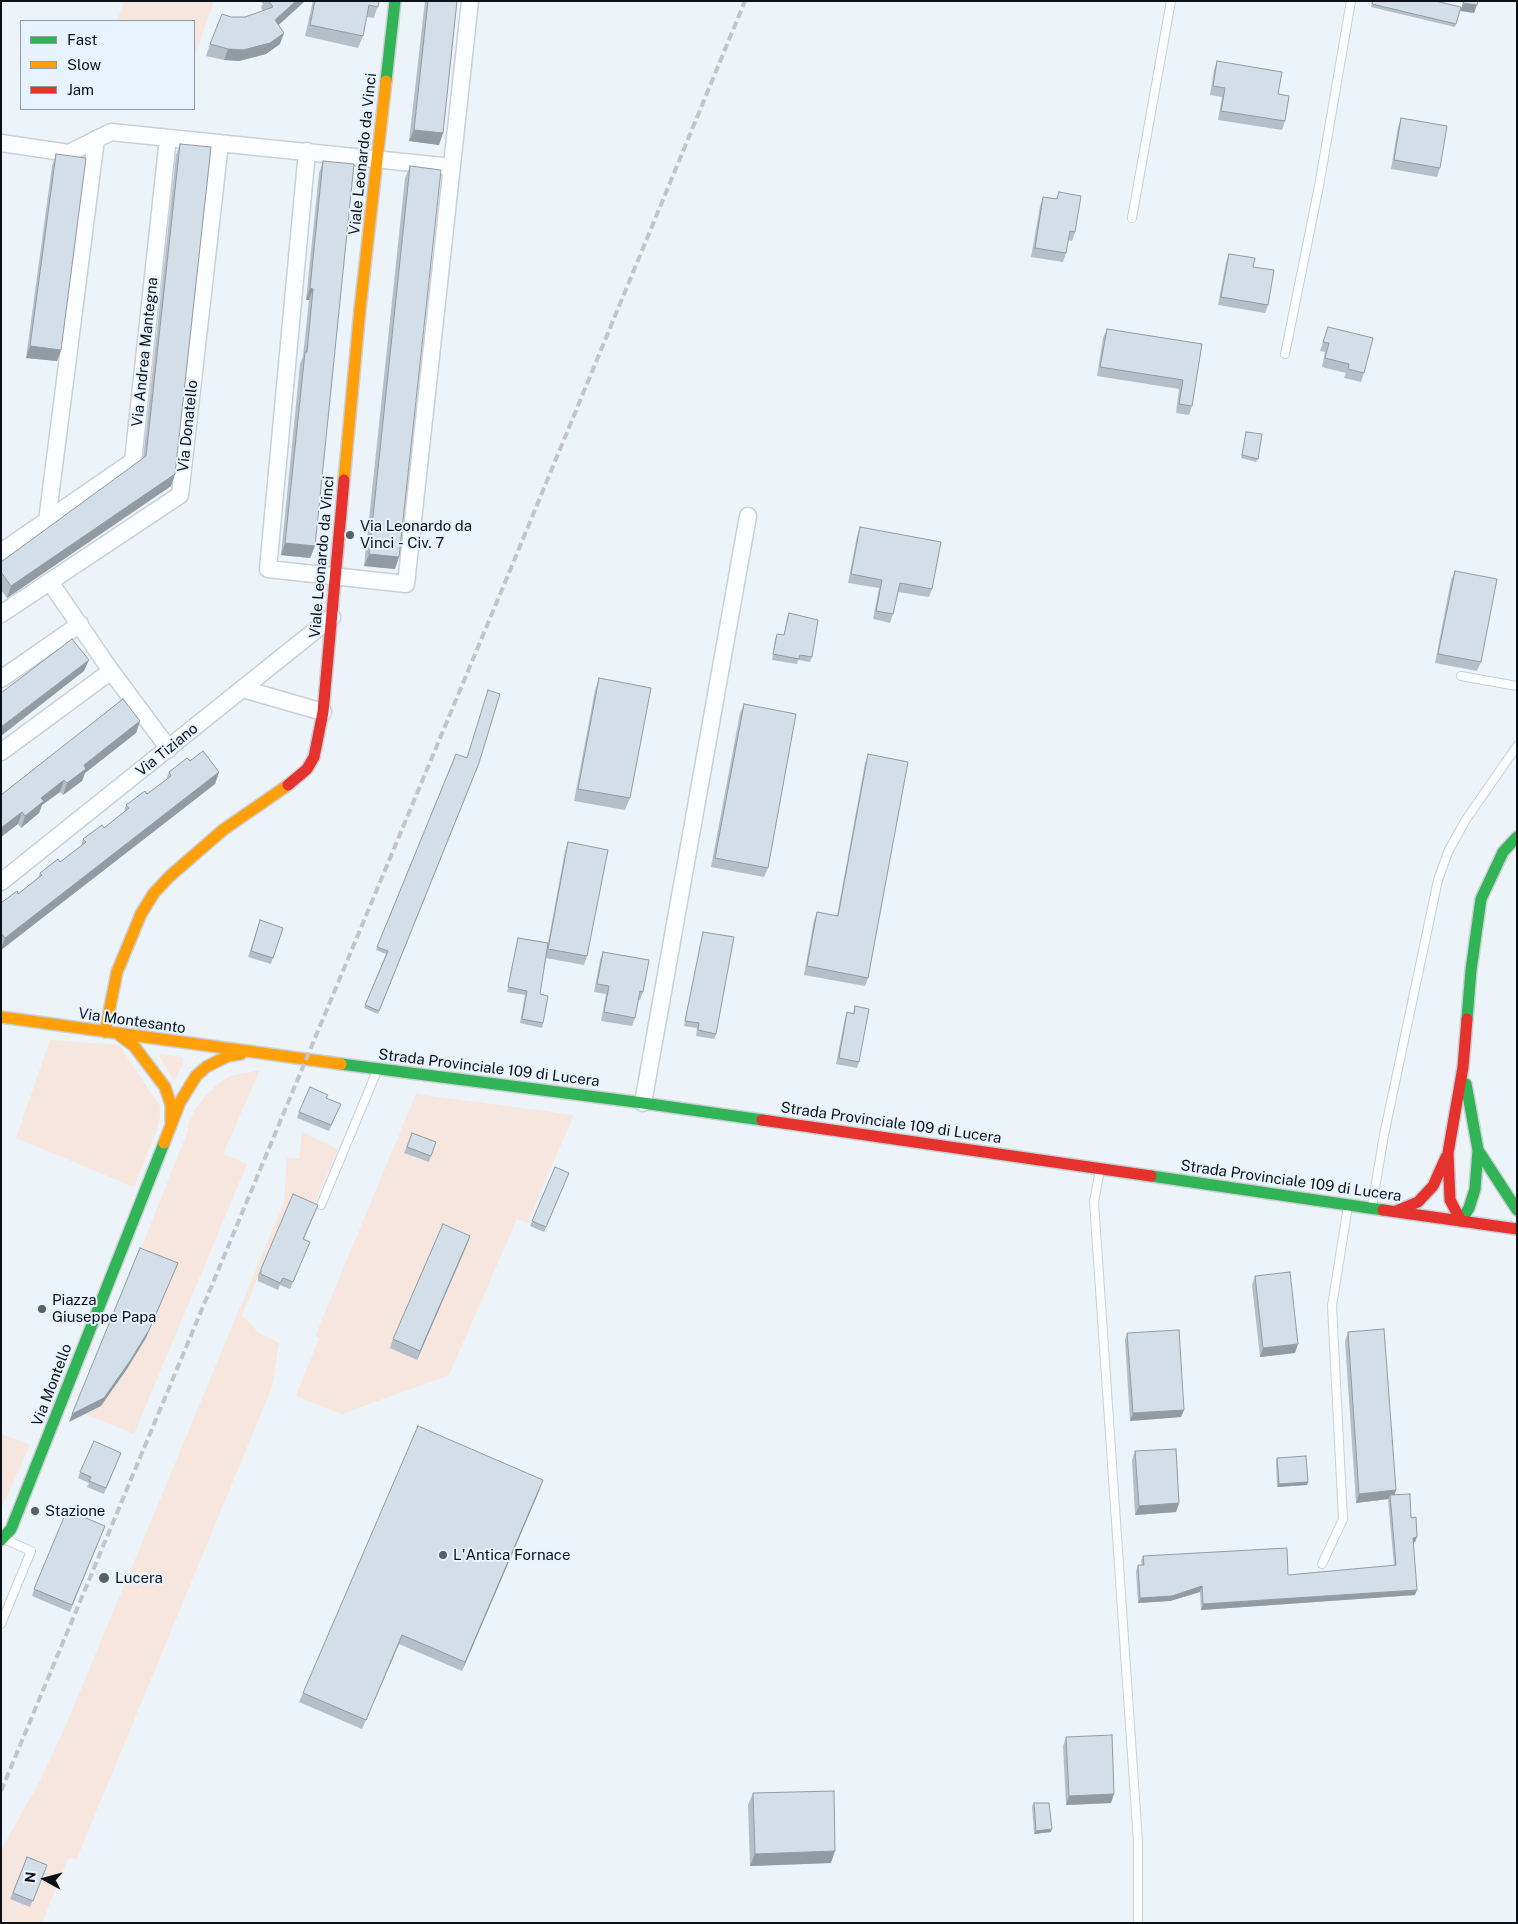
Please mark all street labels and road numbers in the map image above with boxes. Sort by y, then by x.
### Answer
street label: Viale Leonardo da Vinci [346,72,380,236]
street label: Via Andrea Mantegna [128,276,162,428]
street label: Via Donatello [174,379,202,473]
street label: Viale Leonardo da Vinci [306,475,338,639]
street label: Via Tiziano [132,719,202,781]
street label: Via Montesanto [77,1005,187,1037]
street label: Strada Provinciale 109 di Lucera [377,1045,601,1091]
street label: Strada Provinciale 109 di Lucera [779,1099,1003,1147]
street label: Strada Provinciale 109 di Lucera [1179,1157,1403,1205]
street label: Via Montello [28,1341,76,1429]

